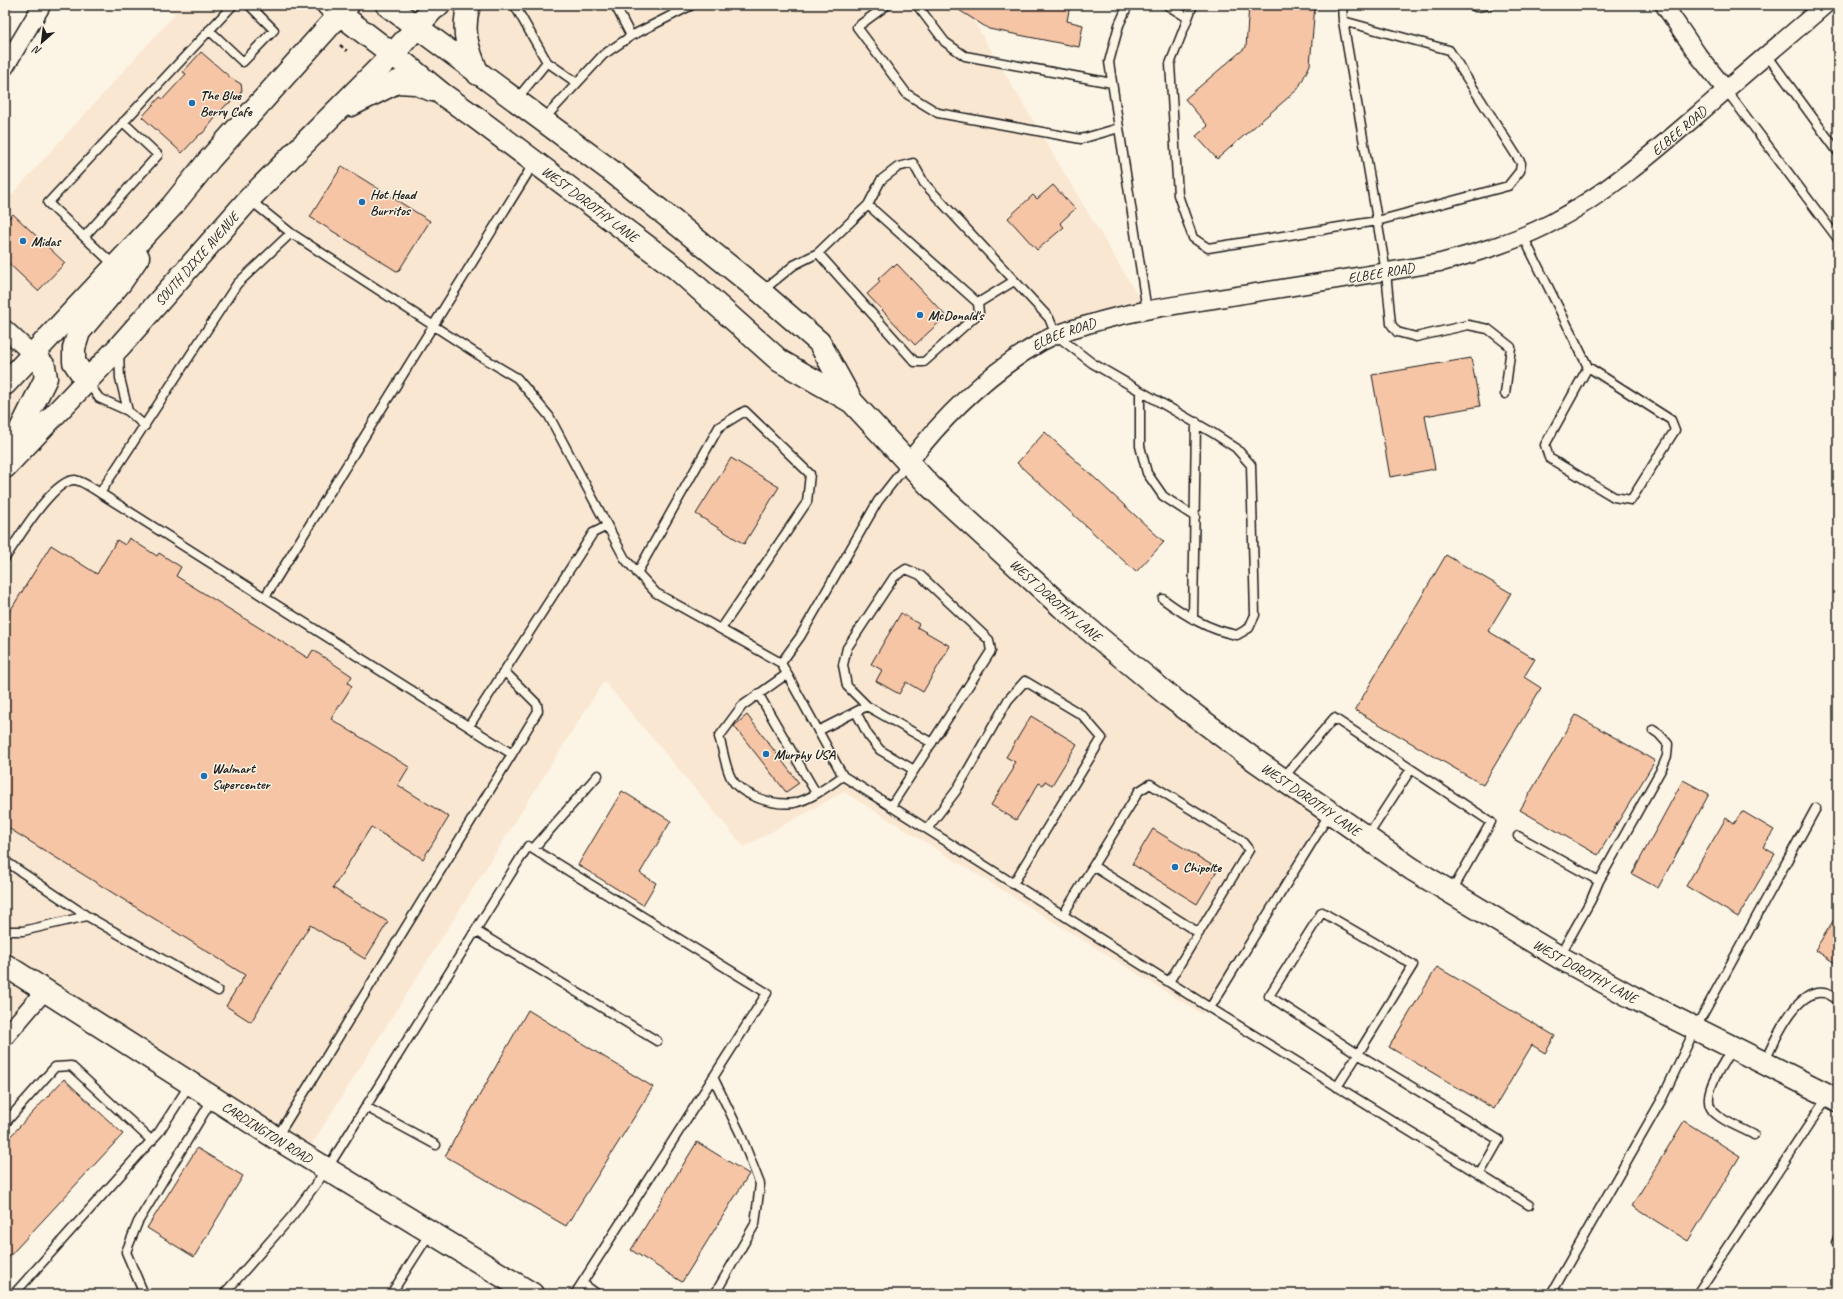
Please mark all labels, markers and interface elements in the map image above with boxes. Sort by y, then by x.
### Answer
north arrow [22,22,62,62]
text: N [29,42,44,59]
place label: The Blue Berry Cafe [200,87,253,120]
marker: The Blue Berry Cafe [187,98,197,108]
street label: ELBEE ROAD [1648,101,1711,159]
street label: WEST DOROTHY LANE [539,162,644,247]
place label: Hot Head Burritos [370,186,418,219]
marker: Hot Head Burritos [357,197,367,207]
street label: SOUTH DIXIE AVENUE [151,207,244,309]
place label: Midas [31,233,62,250]
marker: Midas [18,236,28,246]
street label: ELBEE ROAD [1346,258,1417,286]
place label: McDonald's [928,307,986,324]
marker: McDonald's [915,310,925,320]
street label: ELBEE ROAD [1028,314,1099,354]
street label: WEST DOROTHY LANE [1007,555,1107,646]
place label: Murphy USA [774,746,836,763]
marker: Murphy USA [761,749,771,759]
street label: WEST DOROTHY LANE [1258,759,1366,841]
place label: Walmart Supercenter [212,760,272,793]
marker: Walmart Supercenter [199,771,209,781]
place label: Chipolte [1183,859,1223,876]
marker: Chipolte [1170,862,1180,872]
street label: WEST DOROTHY LANE [1530,935,1642,1008]
street label: CARDINGTON ROAD [219,1097,317,1168]

